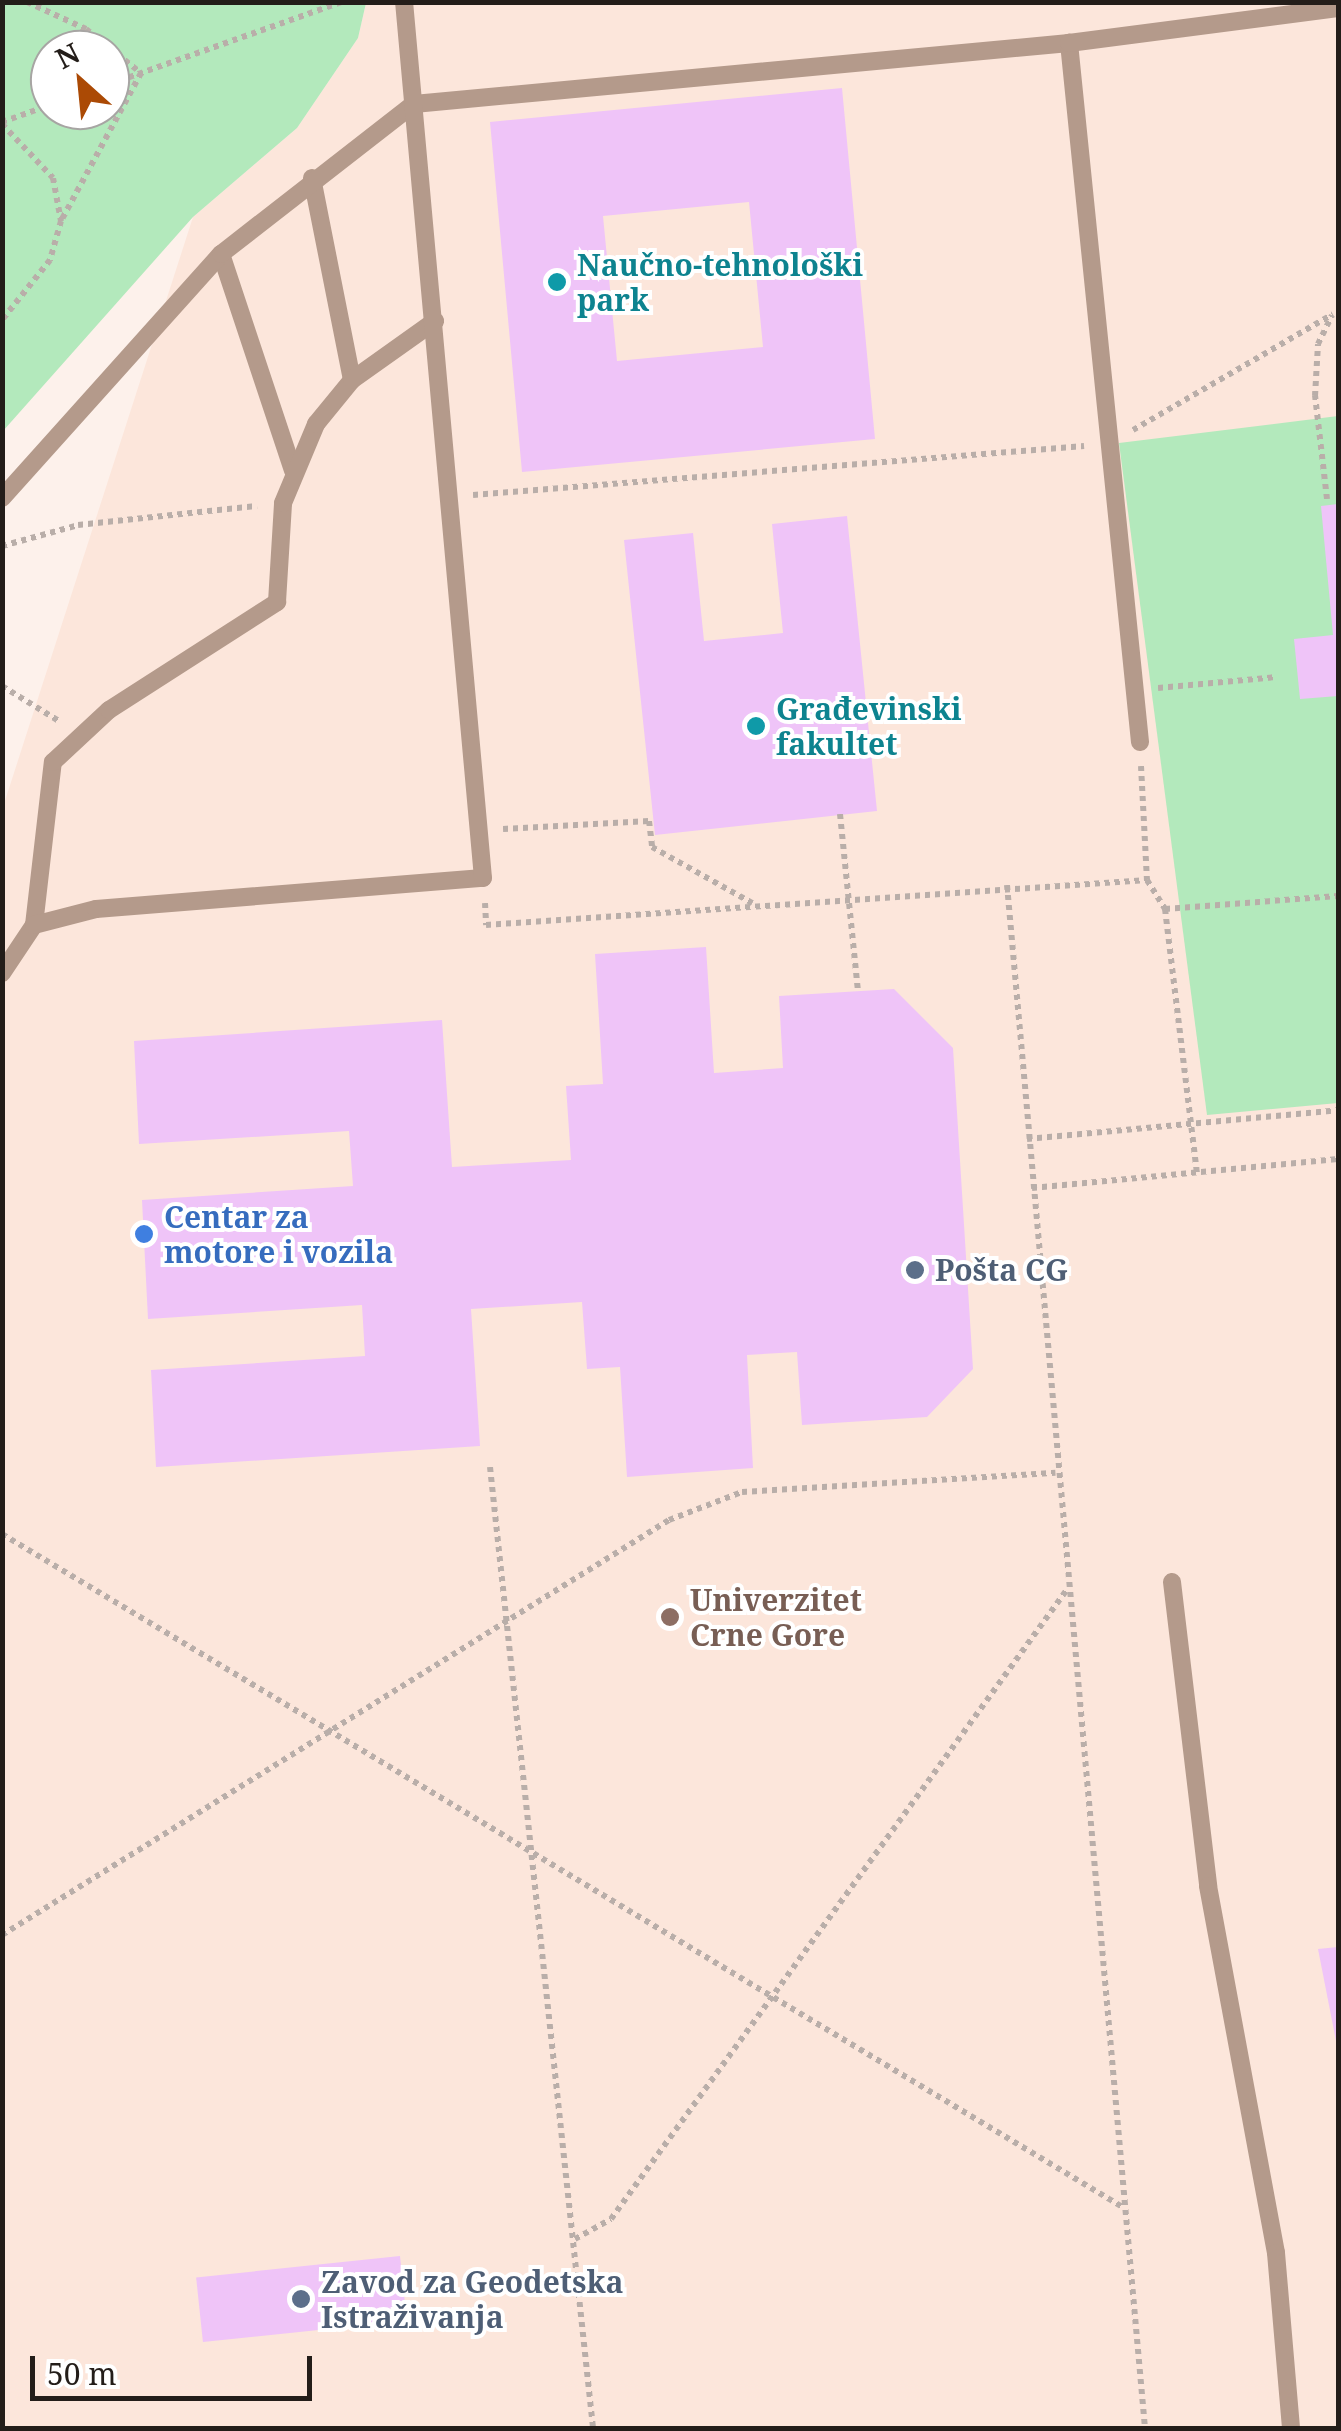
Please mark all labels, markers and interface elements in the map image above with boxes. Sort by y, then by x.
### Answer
north arrow [30,30,130,130]
text: N [49,33,86,77]
place label: Naučno-tehnološki park [577,247,863,318]
marker: Naučno-tehnološki park [546,271,568,293]
place label: Građevinski fakultet [776,691,962,762]
marker: Građevinski fakultet [745,715,767,737]
place label: Centar za motore i vozila [164,1199,393,1270]
marker: Centar za motore i vozila [133,1223,155,1245]
place label: Pošta CG [935,1252,1068,1288]
marker: Pošta CG [904,1259,926,1281]
place label: Univerzitet Crne Gore [690,1582,862,1652]
marker: Univerzitet Crne Gore [659,1606,681,1628]
place label: Zavod za Geodetska Istraživanja [321,2264,624,2334]
marker: Zavod za Geodetska Istraživanja [290,2288,312,2310]
scale bar [35,2336,318,2398]
text: 50 m [47,2353,117,2394]

